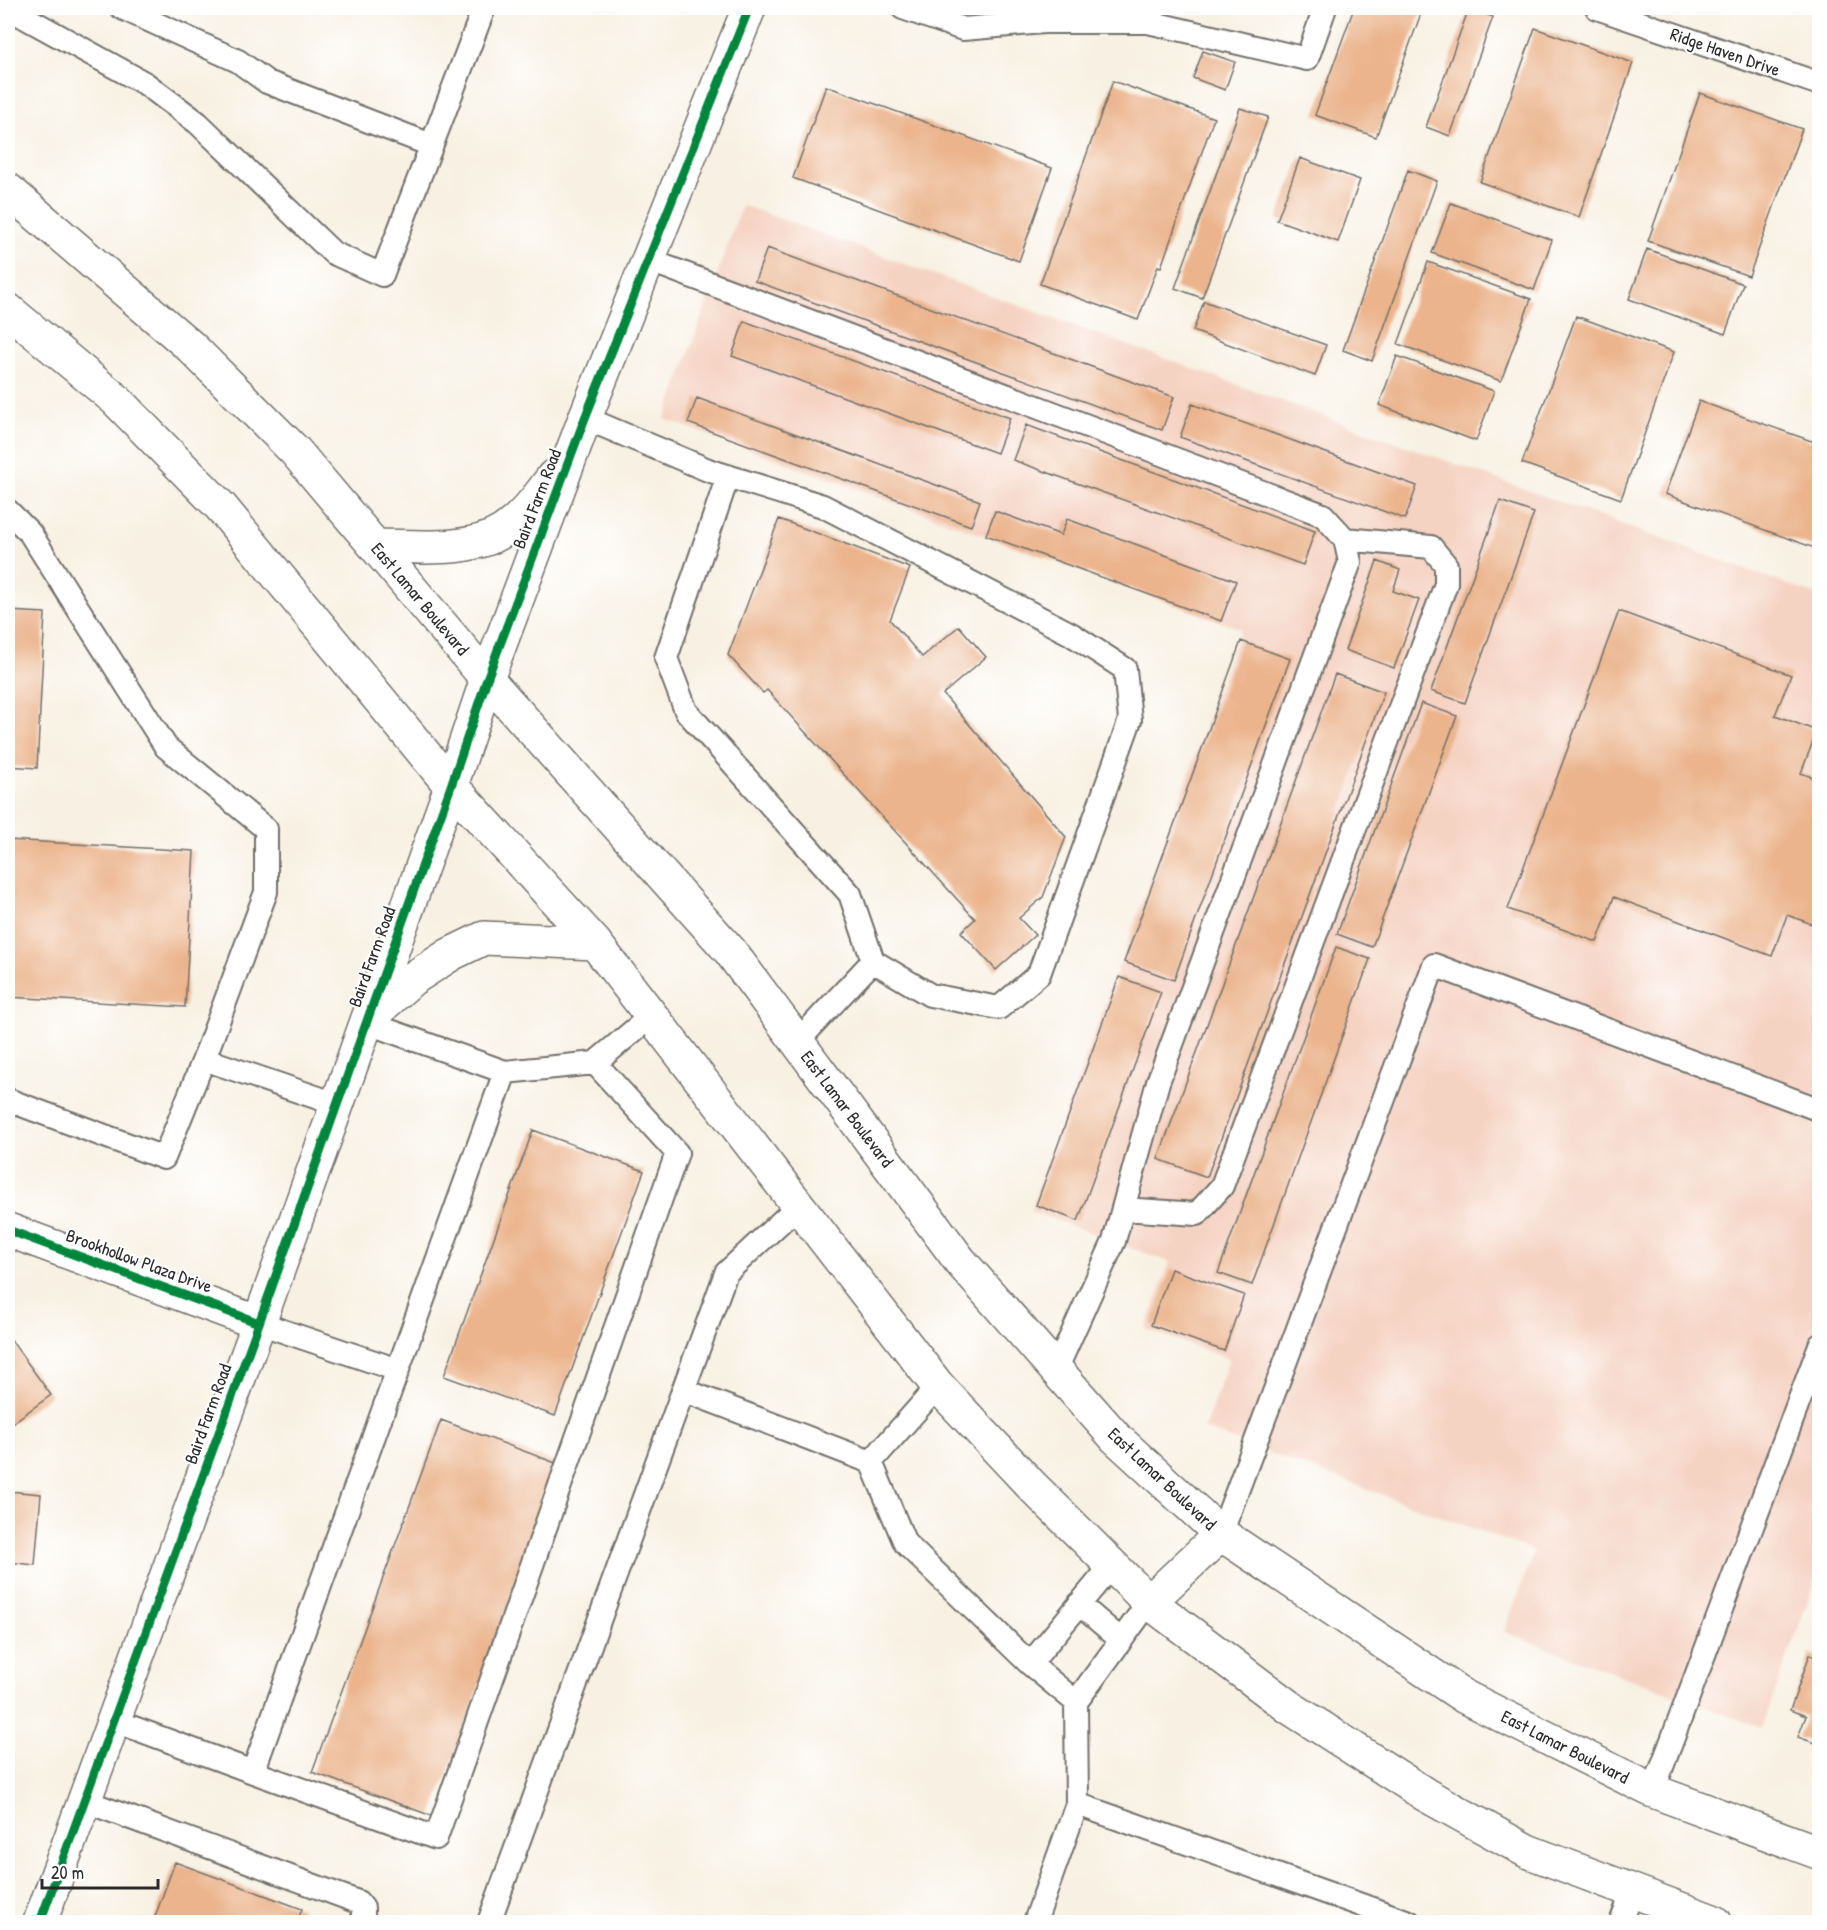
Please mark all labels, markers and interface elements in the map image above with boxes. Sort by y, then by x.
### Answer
street label: Ridge Haven Drive [1667,21,1783,82]
street label: Baird Farm Road [506,445,567,552]
street label: East Lamar Boulevard [366,537,475,660]
street label: Baird Farm Road [342,903,401,1010]
street label: East Lamar Boulevard [795,1045,900,1172]
street label: Brookhollow Plaza Drive [63,1223,216,1299]
street label: Baird Farm Road [178,1360,237,1467]
street label: East Lamar Boulevard [1103,1422,1222,1536]
street label: East Lamar Boulevard [1497,1704,1633,1790]
scale bar [42,1852,158,1890]
text: 20 m [51,1860,84,1885]

